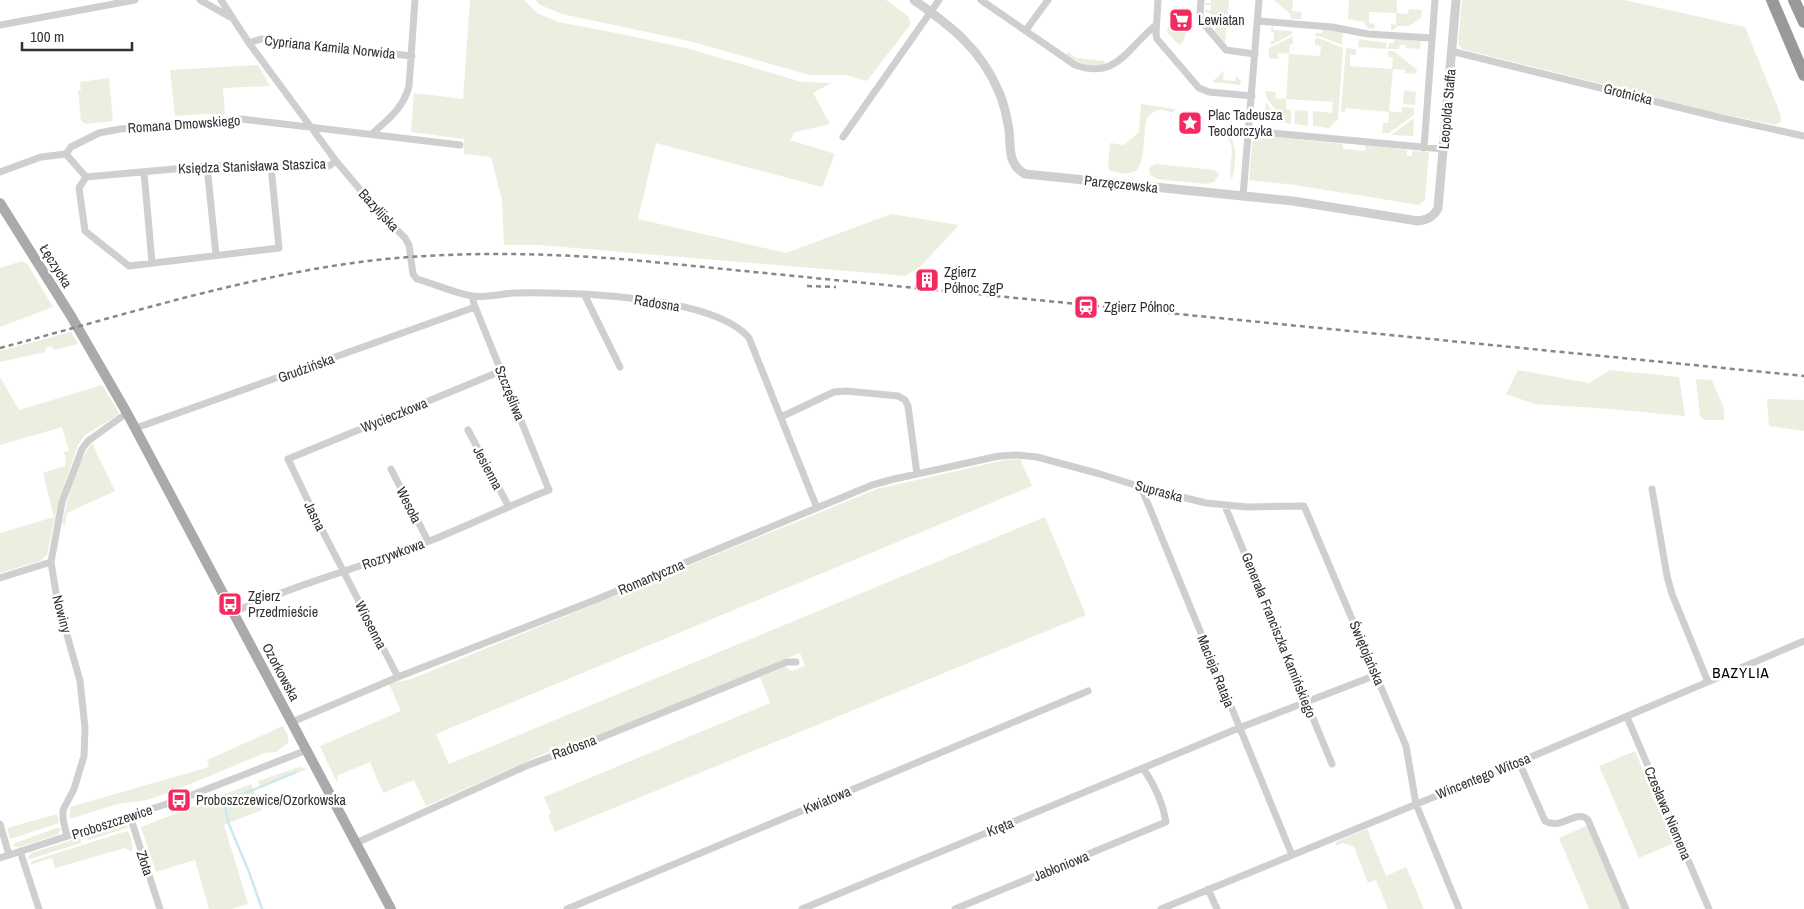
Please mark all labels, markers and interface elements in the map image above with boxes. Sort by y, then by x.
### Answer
supermarket icon: Lewiatan [1168,7,1194,33]
place label: Lewiatan [1198,11,1245,29]
scale bar [22,20,132,52]
text: 100 m [30,26,64,47]
street label: Cypriana Kamila Norwida [264,31,397,63]
street label: Leopolda Staffa [1435,68,1460,150]
street label: Grotnicka [1602,79,1655,109]
place label: Plac Tadeusza Teodorczyka [1208,106,1283,140]
place icon: Plac Tadeusza Teodorczyka [1177,110,1203,136]
street label: Romana Dmowskiego [127,111,241,137]
street label: Księdza Stanisława Staszica [178,154,327,178]
street label: Parzęczewska [1083,171,1159,197]
street label: Bazylijska [355,185,404,235]
street label: Łęczycka [36,241,77,292]
place label: Zgierz Północ ZgP [944,263,1004,297]
building icon: Zgierz Północ ZgP [914,267,940,293]
street label: Radosna [633,291,682,316]
station icon: Zgierz Północ [1073,294,1099,320]
place label: Zgierz Północ [1104,298,1175,316]
street label: Grudzińska [275,349,337,386]
street label: Szczęśliwa [491,363,529,424]
street label: Wycieczkowa [358,393,430,436]
street label: Jesienna [469,443,507,493]
street label: Supraska [1133,476,1185,506]
street label: Wesoła [392,484,426,527]
street label: Jasna [300,498,330,534]
street label: Rozrywkowa [359,534,427,574]
street label: Generała Franciszka Kamińskiego [1238,550,1320,720]
street label: Romantyczna [615,555,687,599]
place label: Zgierz Przedmieście [248,587,318,621]
bus stop icon: Zgierz Przedmieście [217,591,243,617]
street label: Nowiny [48,593,76,635]
street label: Wiosenna [351,598,391,653]
street label: Świętojańska [1345,618,1389,689]
street label: Macieja Rataja [1193,632,1239,710]
street label: Ozorkowska [258,640,304,705]
district label: BAZYLIA [1712,662,1770,683]
street label: Radosna [549,730,599,763]
street label: Wincentego Witosa [1433,749,1533,803]
street label: Czesława Niemena [1640,764,1696,863]
street label: Kwiatowa [801,782,854,818]
bus stop icon: Proboszczewice/Ozorkowska [166,787,192,813]
place label: Proboszczewice/Ozorkowska [196,791,347,809]
street label: Proboszczewice [69,801,155,843]
street label: Kręta [984,813,1017,840]
street label: Jabłoniowa [1031,847,1092,885]
street label: Złota [132,848,158,878]

